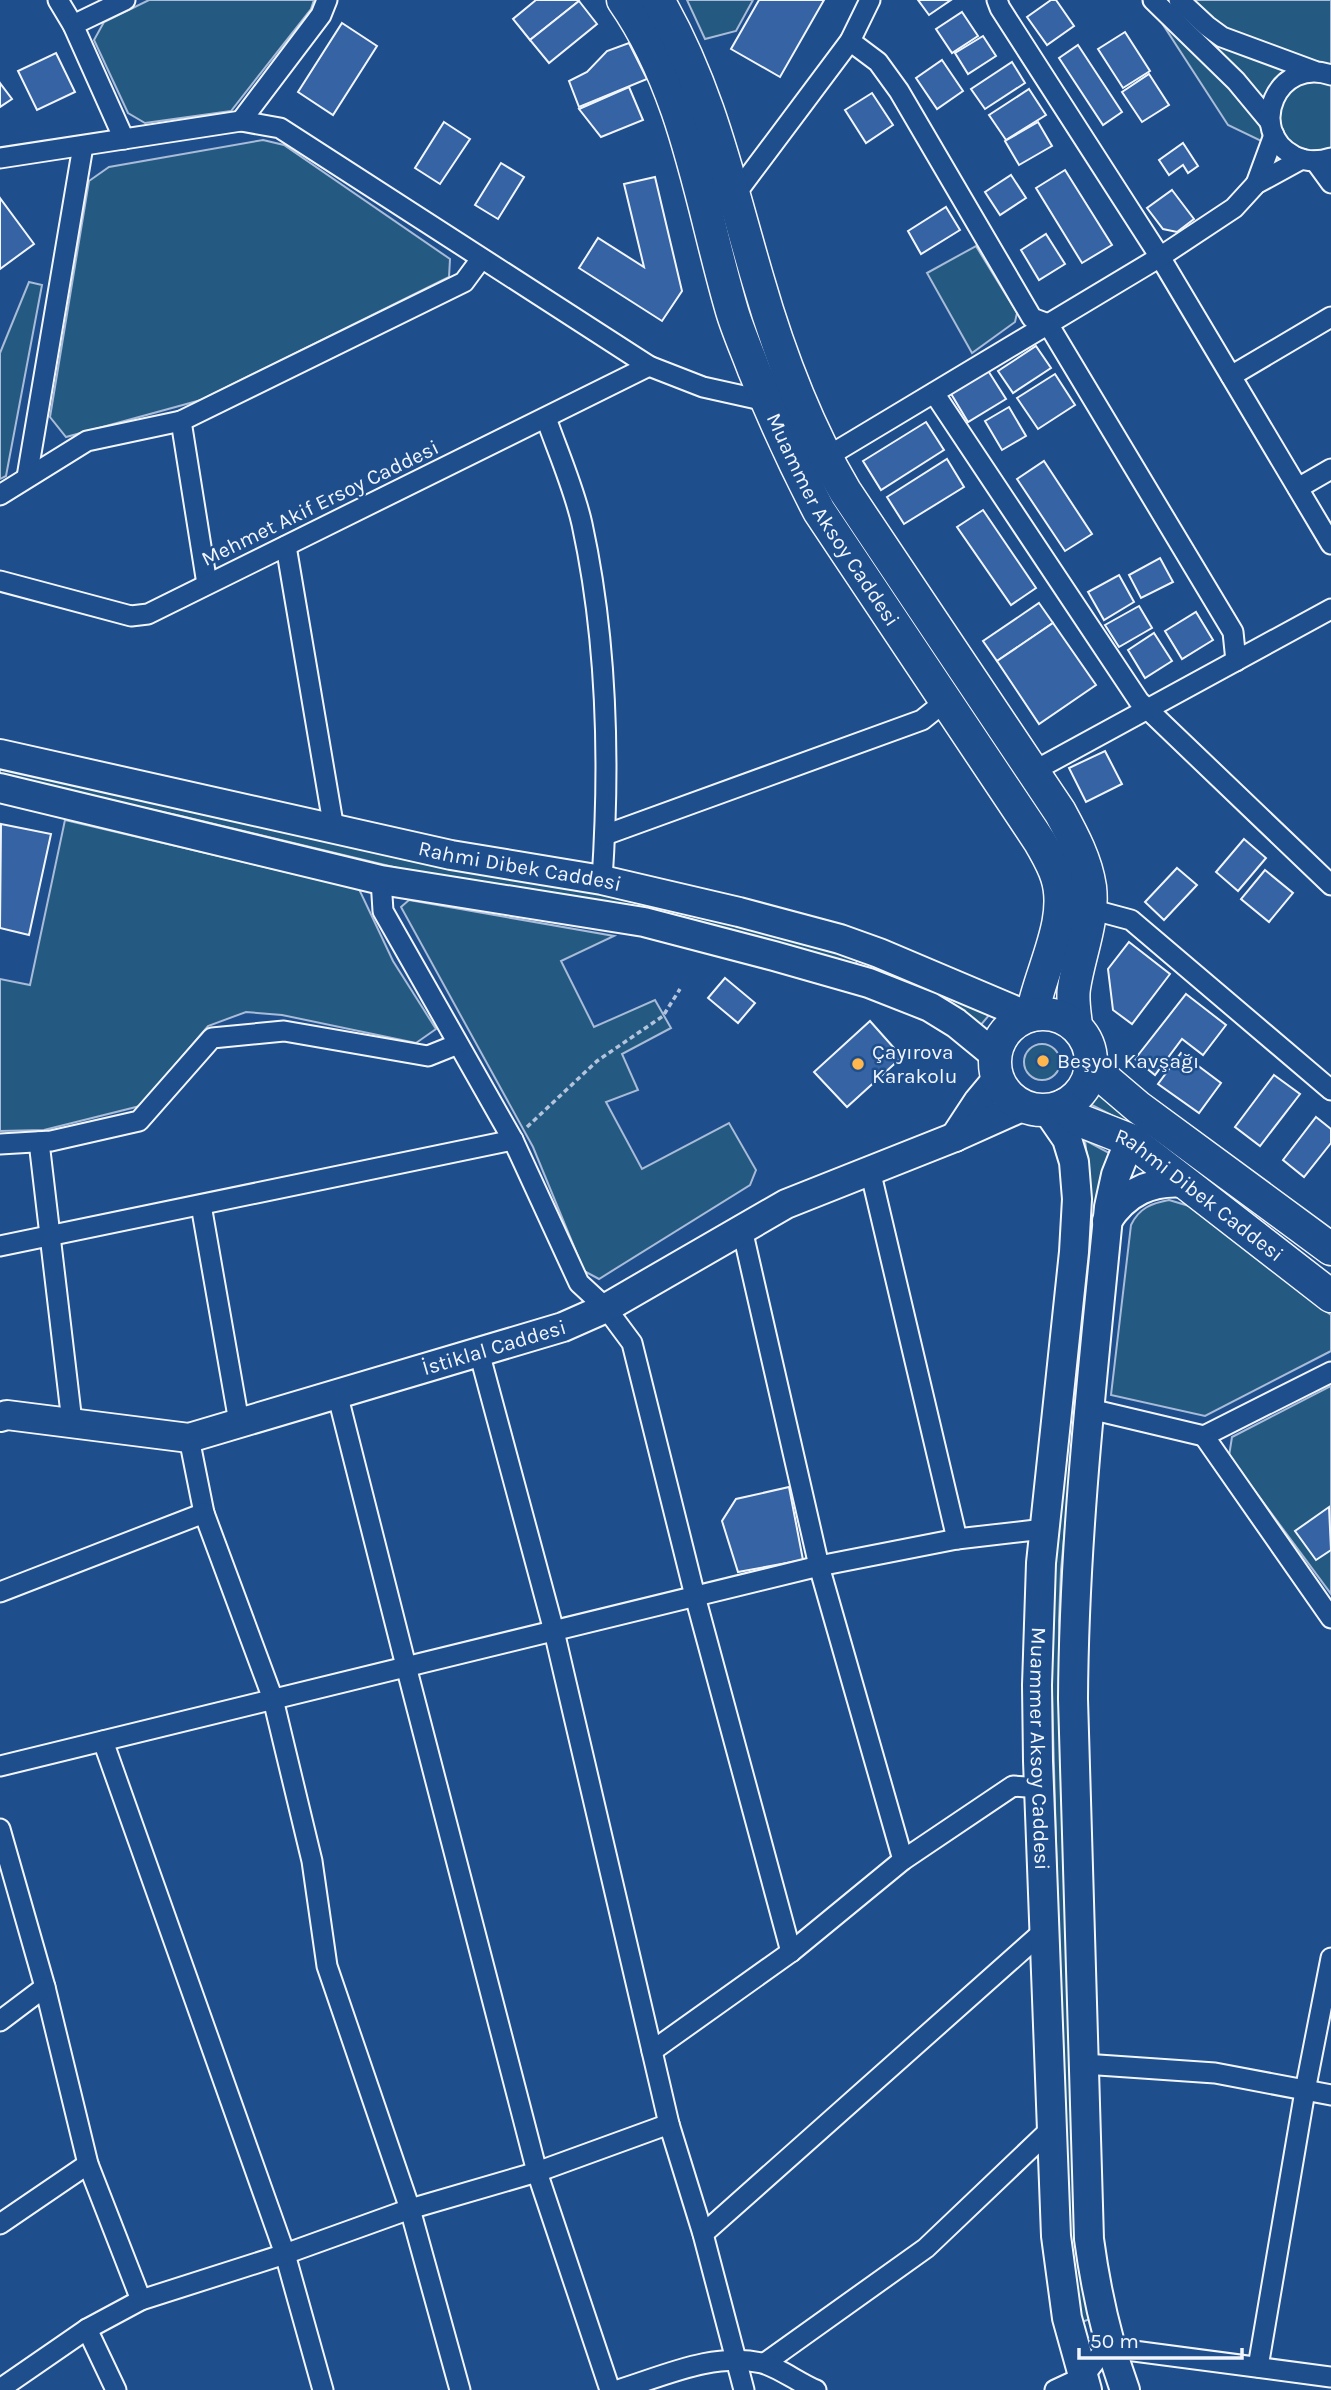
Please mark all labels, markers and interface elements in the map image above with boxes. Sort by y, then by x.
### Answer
street label: Muammer Aksoy Caddesi [762,409,905,631]
street label: Mehmet Akif Ersoy Caddesi [197,435,443,571]
street label: Rahmi Dibek Caddesi [416,836,624,896]
place label: Çayırova Karakolu [872,1040,957,1088]
place label: Beşyol Kavşağı [1057,1049,1199,1073]
marker: Beşyol Kavşağı [1035,1053,1051,1069]
marker: Çayırova Karakolu [850,1056,866,1072]
street label: Rahmi Dibek Caddesi [1112,1123,1288,1266]
street label: İstiklal Caddesi [419,1315,569,1380]
street label: Muammer Aksoy Caddesi [1025,1627,1054,1871]
scale bar [1079,2316,1242,2360]
text: 50 m [1090,2329,1139,2353]

